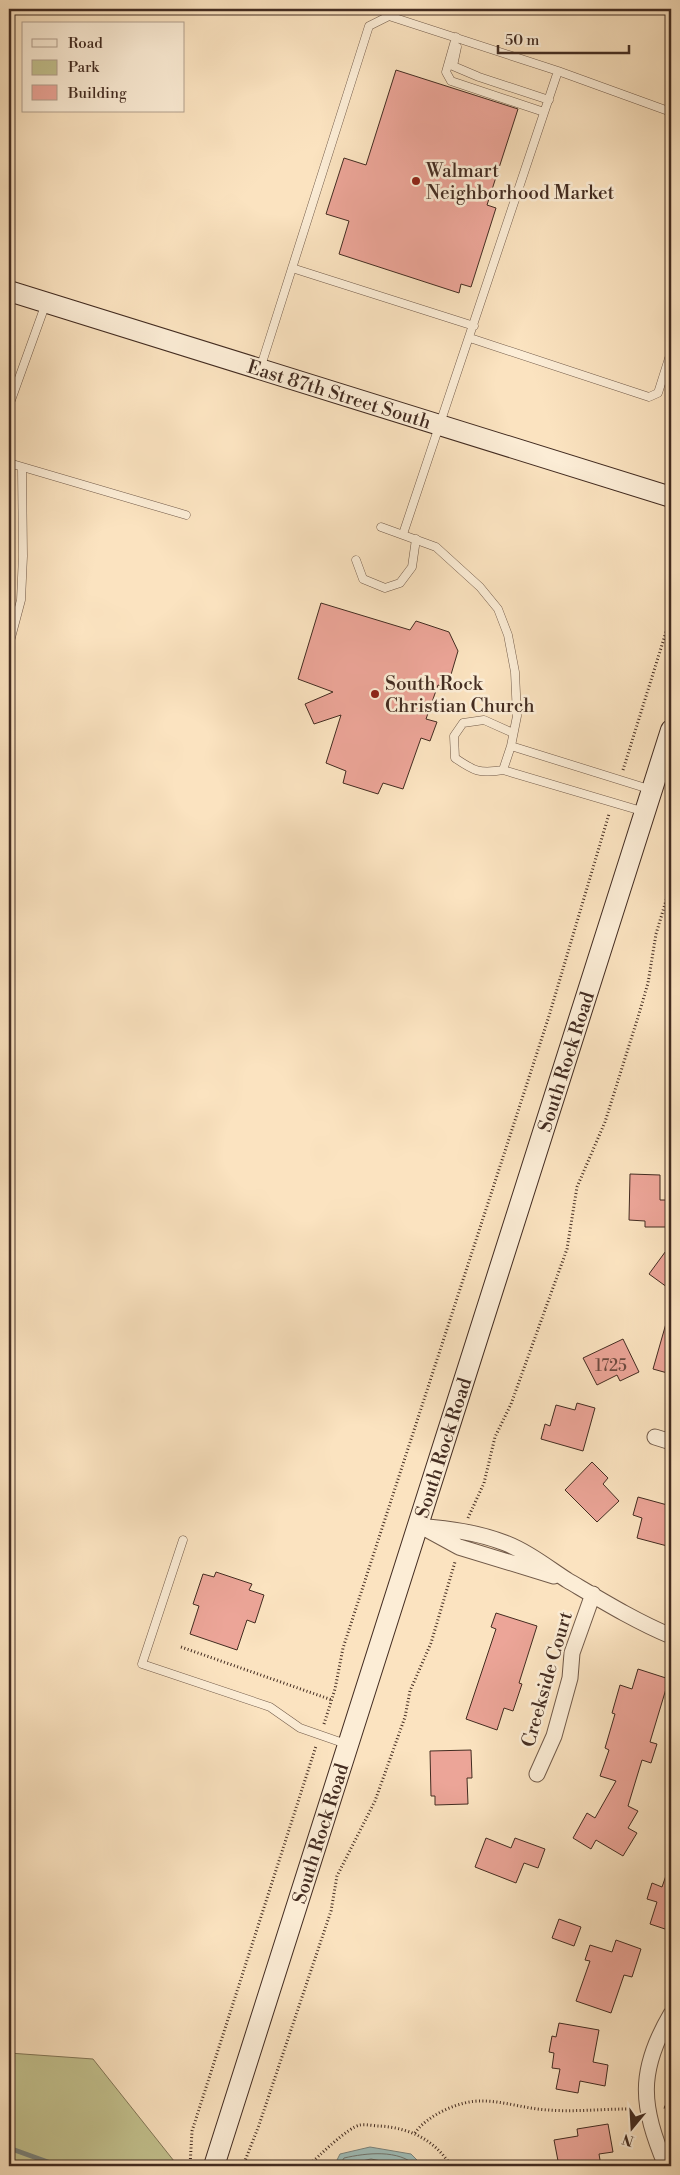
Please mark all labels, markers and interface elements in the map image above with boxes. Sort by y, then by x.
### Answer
legend [22,22,185,112]
scale bar [498,22,629,54]
text: 50 m [505,31,539,50]
text: Road [68,34,103,53]
text: Park [68,58,100,77]
text: Building [67,84,127,103]
place label: Walmart Neighborhood Market [425,159,614,205]
marker: Walmart Neighborhood Market [410,175,422,187]
street label: East 87th Street South [244,355,434,435]
place label: South Rock Christian Church [385,672,535,718]
marker: South Rock Christian Church [369,688,381,700]
street label: South Rock Road [533,989,600,1135]
house number: 1725 [595,1356,627,1376]
street label: South Rock Road [410,1374,477,1521]
street label: Creekside Court [516,1608,578,1750]
street label: South Rock Road [287,1760,354,1907]
north arrow [608,2102,658,2152]
text: N [620,2129,636,2150]

